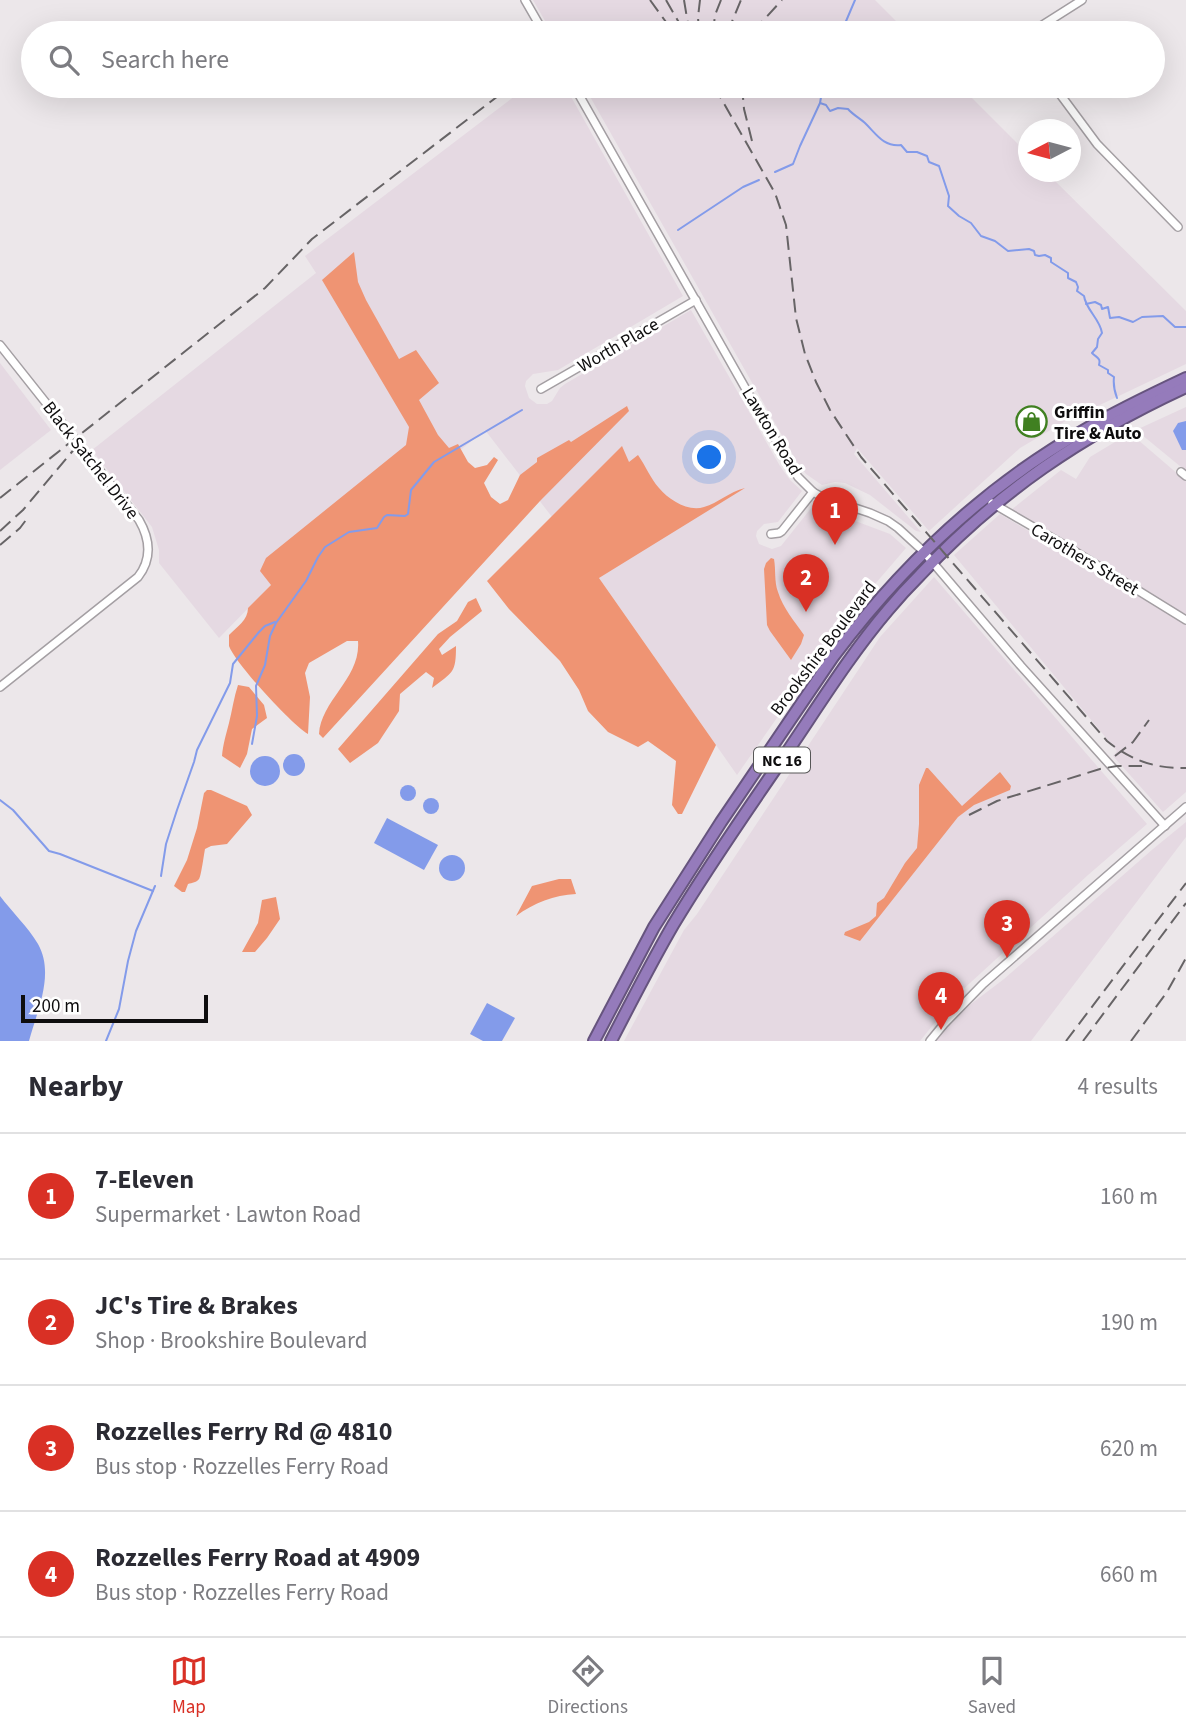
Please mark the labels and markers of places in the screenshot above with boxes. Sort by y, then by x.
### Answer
place label: Griffin Tire & Auto [1054,400,1142,446]
shop icon: Griffin Tire & Auto [1014,405,1048,439]
pin: 1 [812,487,858,545]
pin: 2 [783,554,829,612]
pin: 3 [984,900,1030,958]
pin: 4 [918,972,964,1030]

